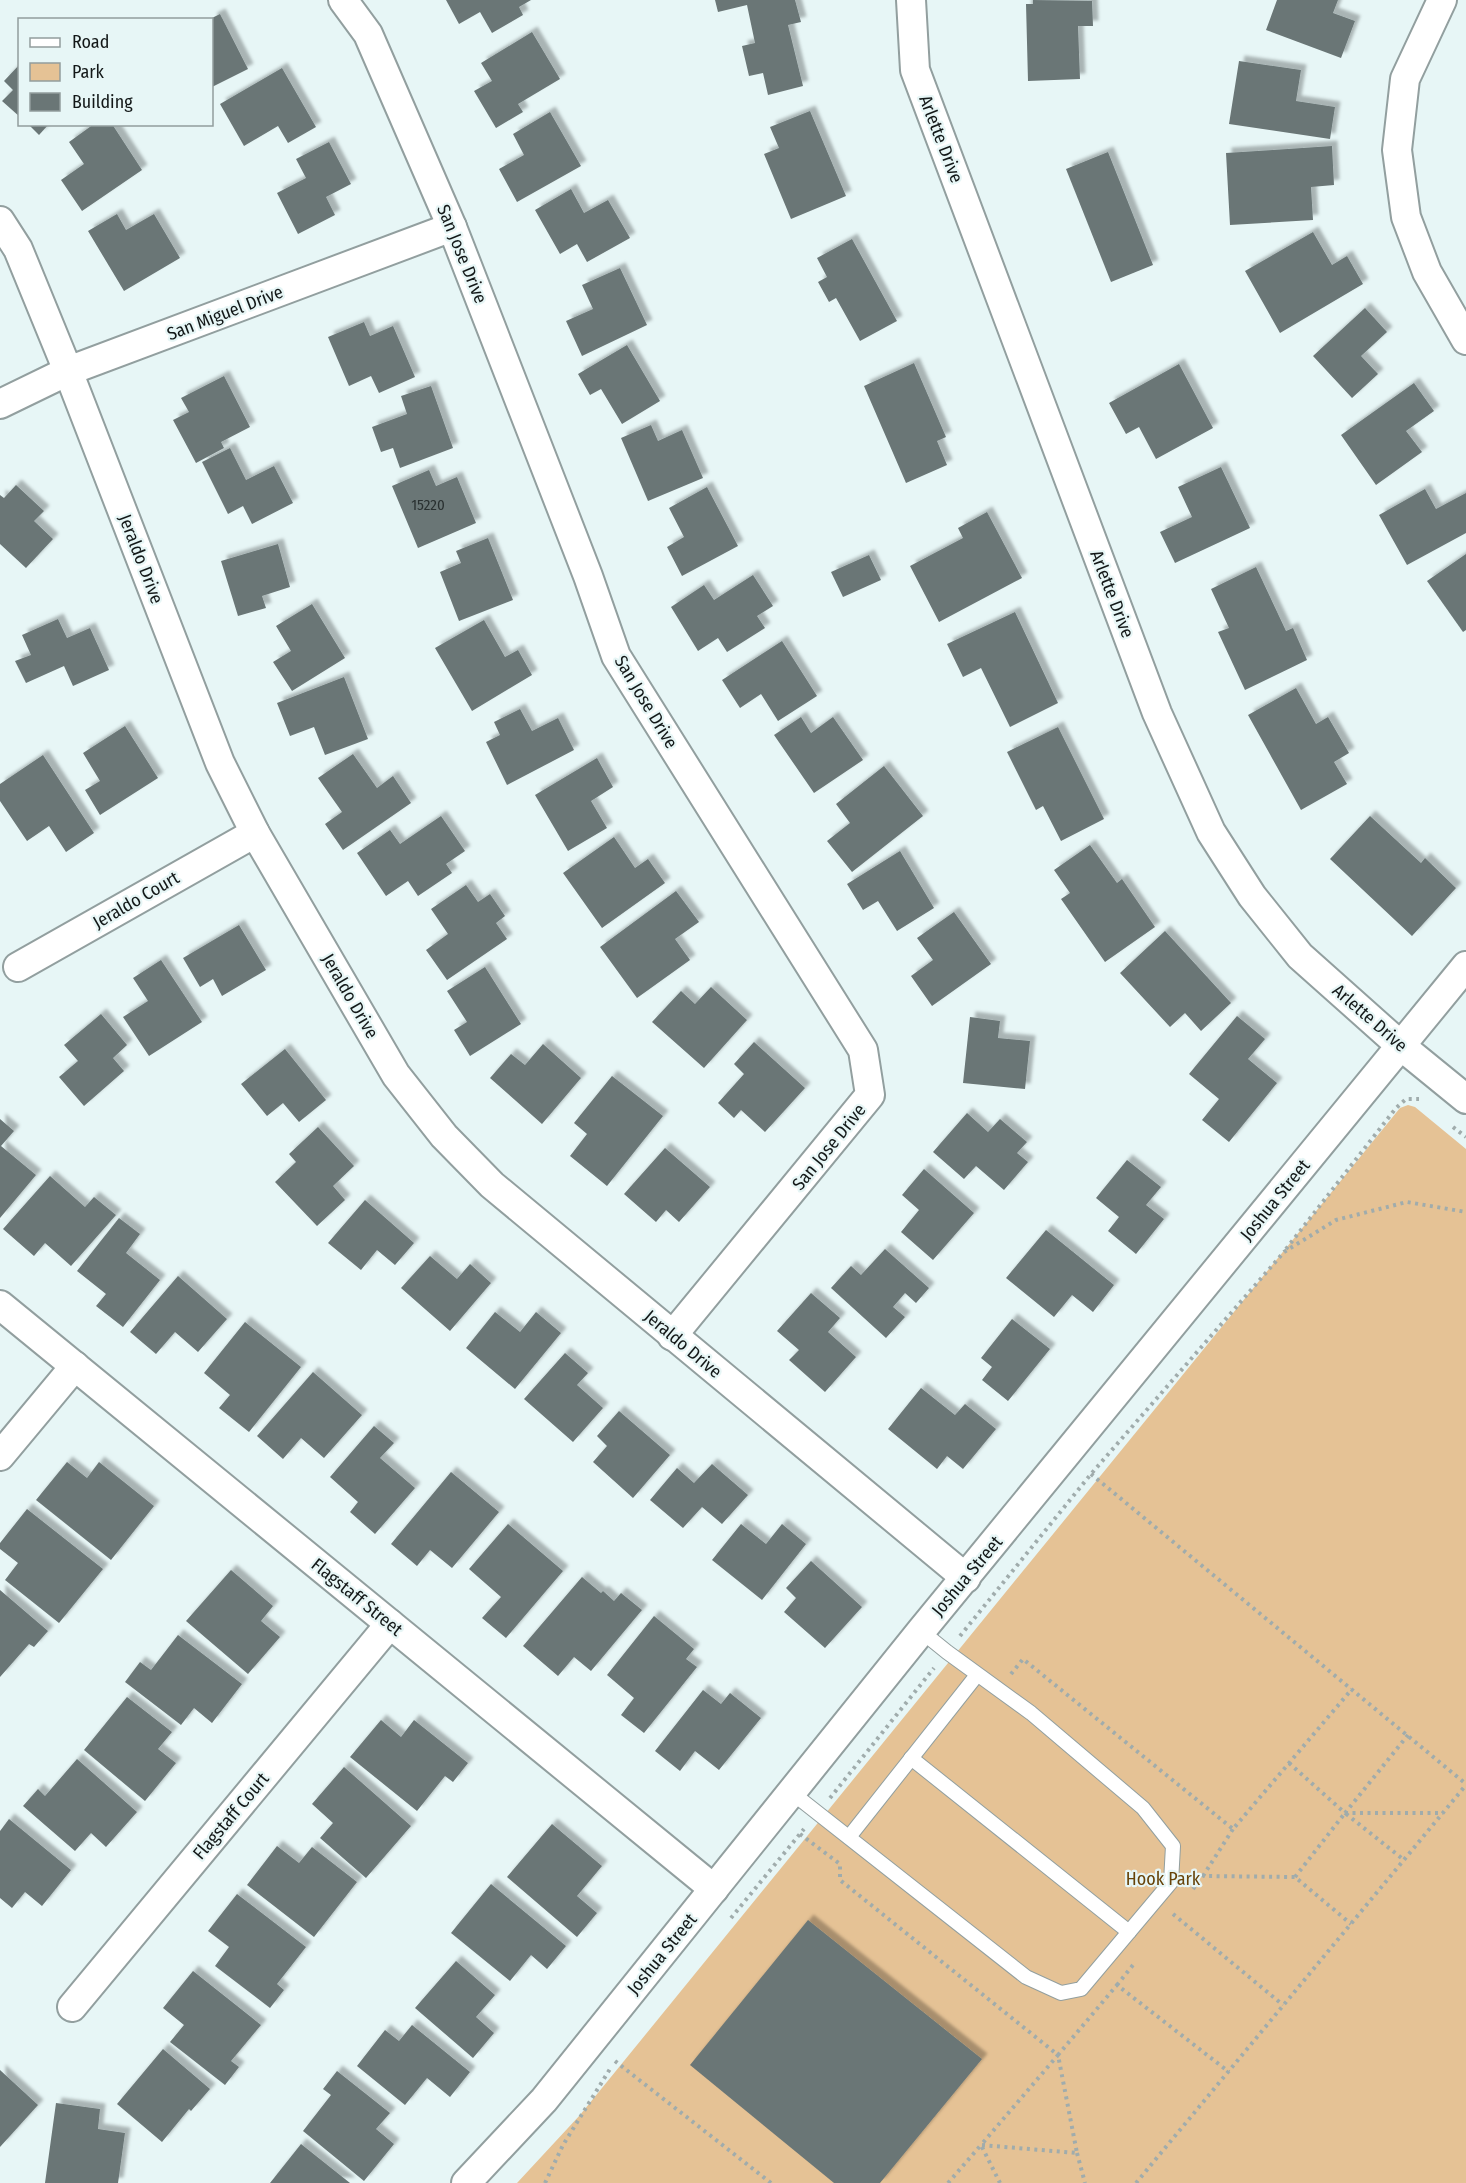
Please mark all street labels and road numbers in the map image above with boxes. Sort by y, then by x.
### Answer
street label: Arlette Drive [914,92,968,186]
street label: San Jose Drive [432,201,492,307]
street label: San Miguel Drive [164,281,286,345]
street label: Jeraldo Drive [114,511,168,607]
street label: Arlette Drive [1085,547,1139,641]
street label: San Jose Drive [610,651,682,753]
street label: Jeraldo Court [89,866,183,934]
street label: Jeraldo Drive [317,950,383,1042]
street label: Arlette Drive [1328,980,1412,1057]
street label: San Jose Drive [787,1099,871,1195]
street label: Joshua Street [1236,1155,1315,1245]
street label: Jeraldo Drive [640,1305,726,1383]
street label: Joshua Street [927,1531,1007,1621]
street label: Flagstaff Street [307,1553,407,1641]
street label: Flagstaff Court [188,1768,274,1864]
street label: Joshua Street [623,1909,702,1999]

